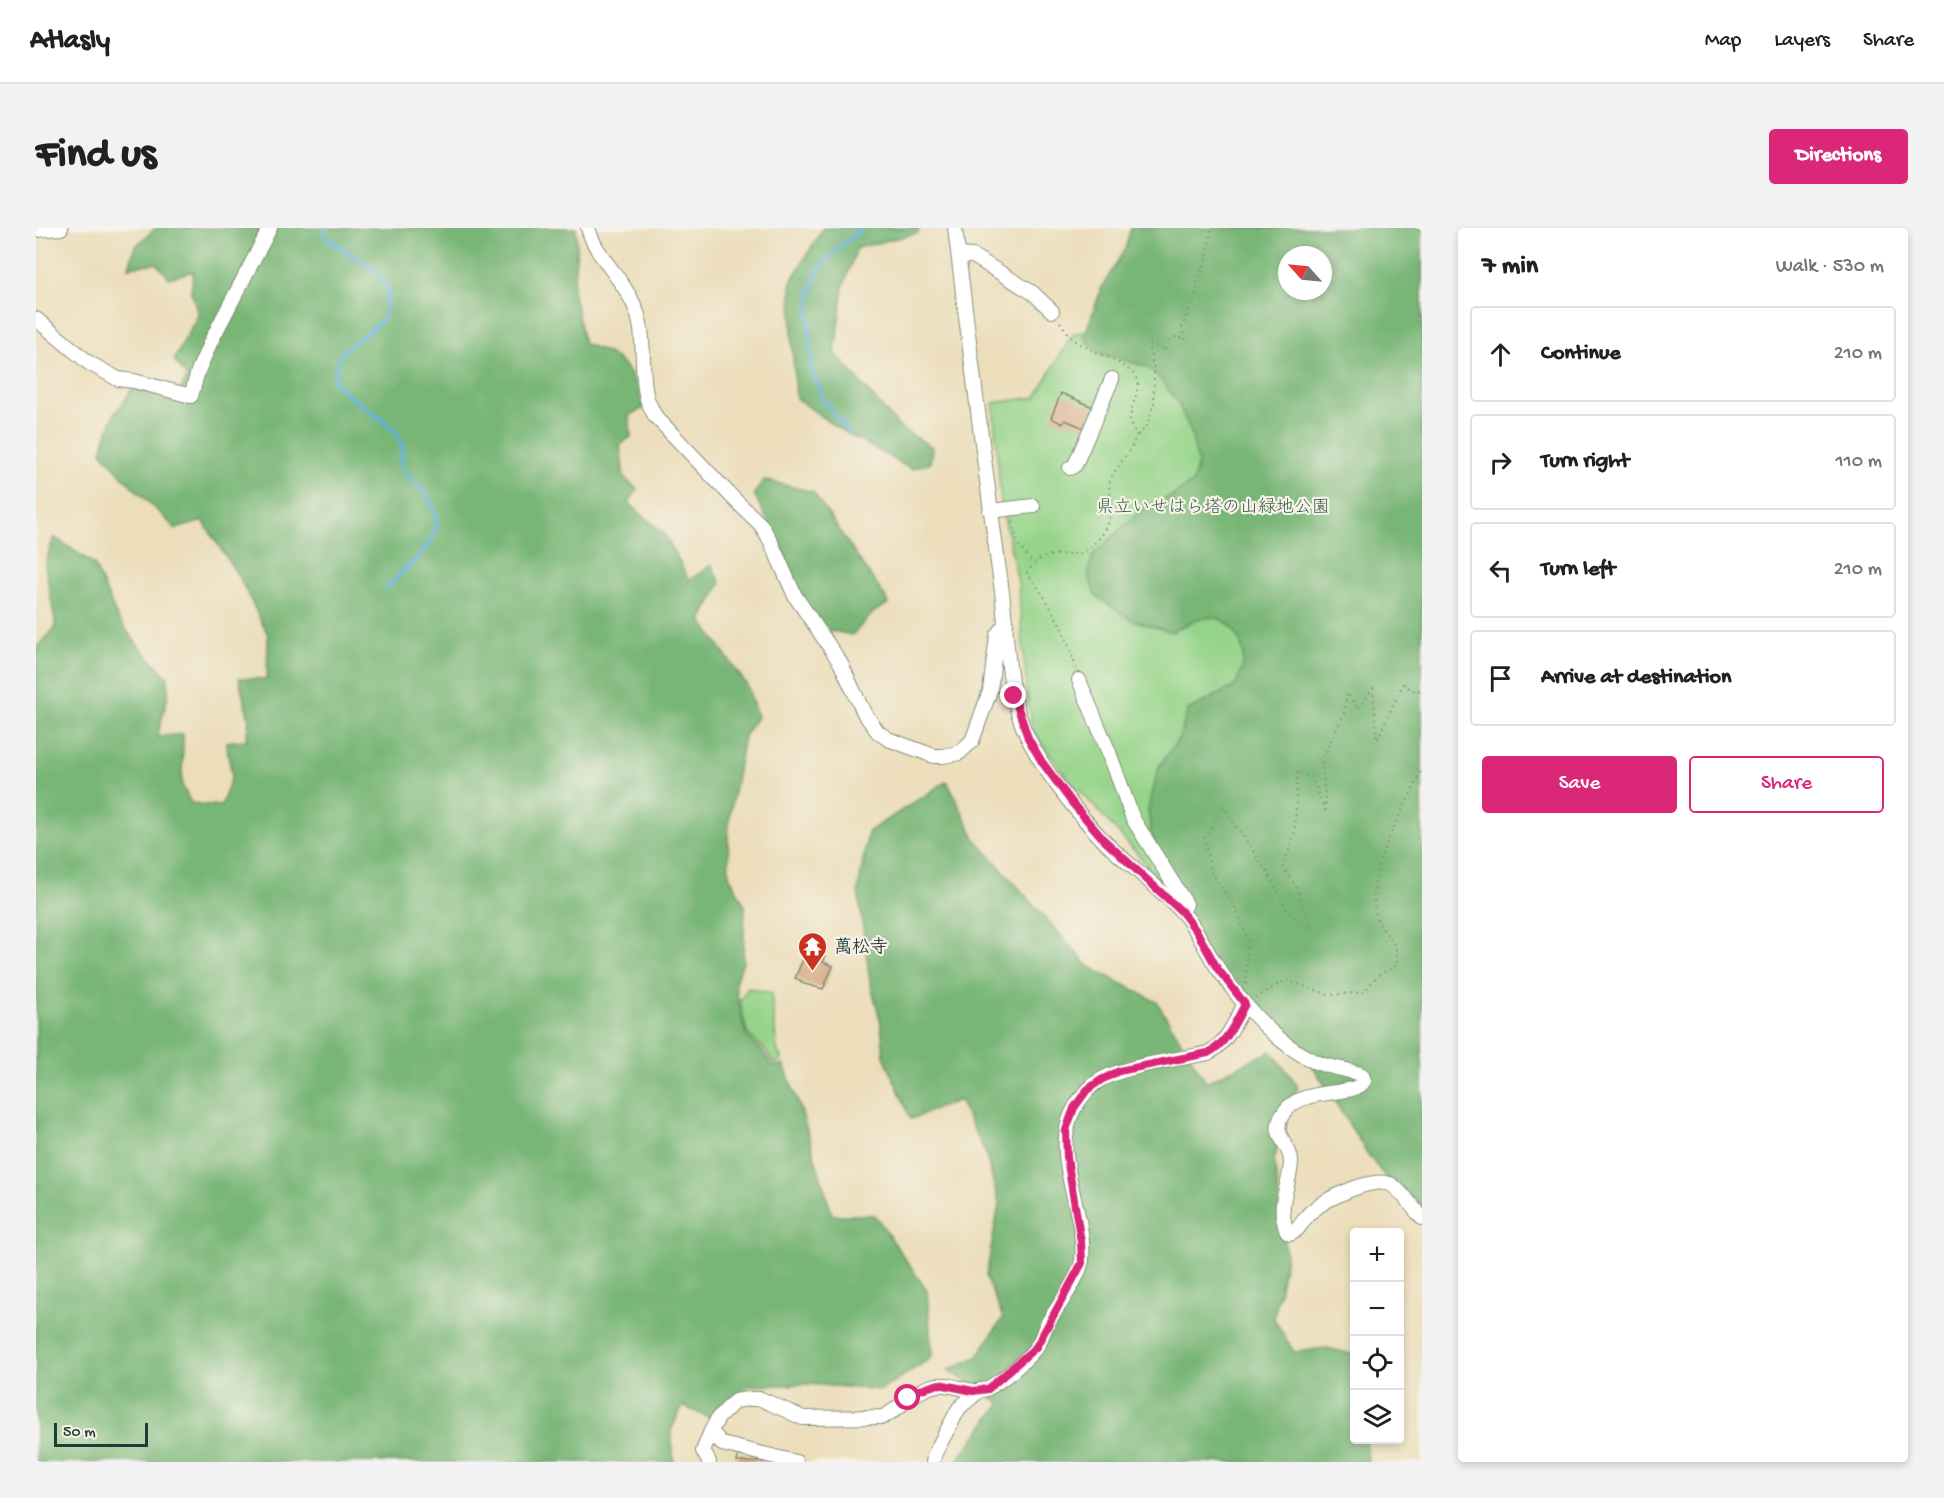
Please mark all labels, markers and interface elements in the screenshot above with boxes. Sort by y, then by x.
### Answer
text: Atlasly [30,25,110,58]
text: Map [1705,29,1741,54]
text: Layers [1774,29,1830,54]
text: Share [1863,29,1914,54]
button: Directions [1769,129,1908,184]
text: Find us [36,132,156,181]
north arrow [1278,246,1332,300]
text: 7 min [1482,252,1538,283]
text: Walk · 530 m [1776,256,1884,279]
icon: ahead [1484,338,1517,371]
text: Continue [1541,341,1621,367]
text: 210 m [1834,343,1882,366]
icon: right [1484,446,1517,479]
text: Turn right [1541,449,1629,475]
text: 110 m [1836,451,1882,474]
park label: 県立いせはら塔の山緑地公園 [1096,497,1330,519]
icon: left [1484,554,1517,587]
text: Turn left [1541,557,1615,583]
text: 210 m [1834,559,1882,582]
icon: arrive [1484,662,1517,695]
text: Arrive at destination [1541,665,1731,691]
route end [1000,682,1026,708]
button: Save [1482,756,1677,813]
button: Share [1689,756,1884,813]
temple icon: 萬松寺 [797,930,829,972]
place label: 萬松寺 [834,937,888,959]
map controls [1350,1228,1404,1444]
button: + [1350,1228,1404,1282]
button: − [1350,1282,1404,1336]
button: locate [1350,1336,1404,1390]
route start [894,1384,920,1410]
button: layers [1350,1390,1404,1444]
scale bar [54,1420,148,1448]
text: 50 m [63,1424,96,1443]

